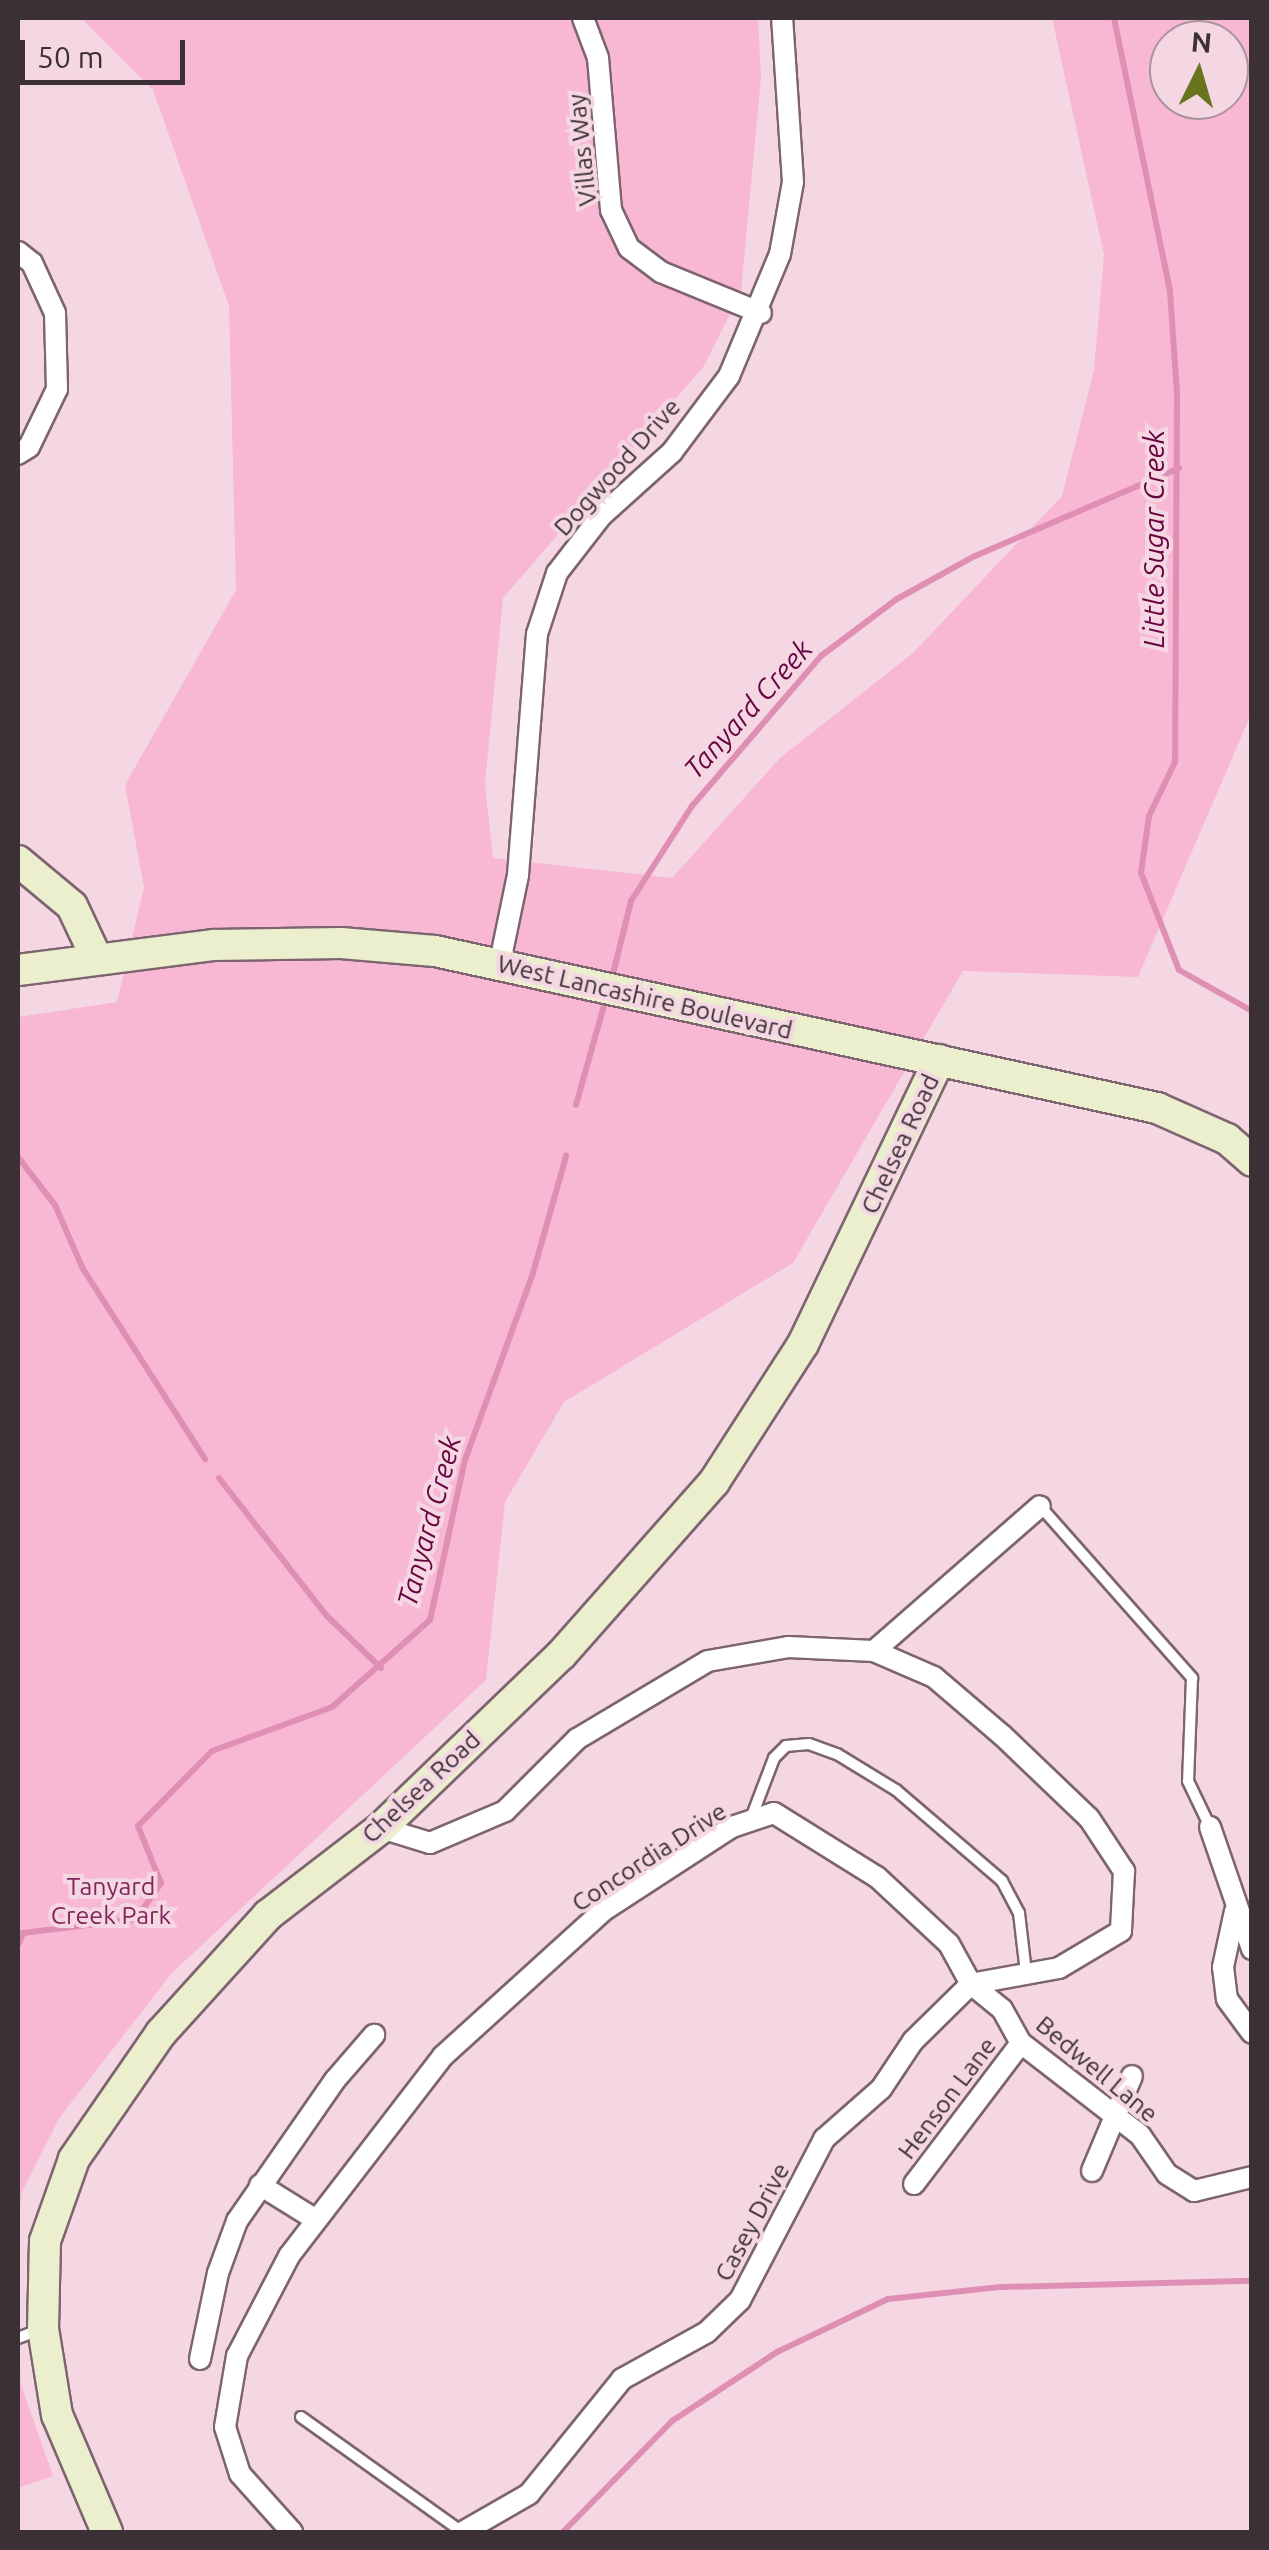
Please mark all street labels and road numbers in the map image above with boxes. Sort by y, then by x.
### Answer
street label: Villas Way [561,92,603,208]
street label: Dogwood Drive [547,392,687,542]
street label: West Lancashire Boulevard [495,948,795,1046]
street label: Chelsea Road [855,1069,945,1219]
street label: Chelsea Road [356,1725,486,1849]
street label: Concordia Drive [566,1796,732,1918]
street label: Bedwell Lane [1030,2009,1164,2129]
street label: Henson Lane [891,2031,1003,2165]
street label: Casey Drive [708,2158,796,2286]

